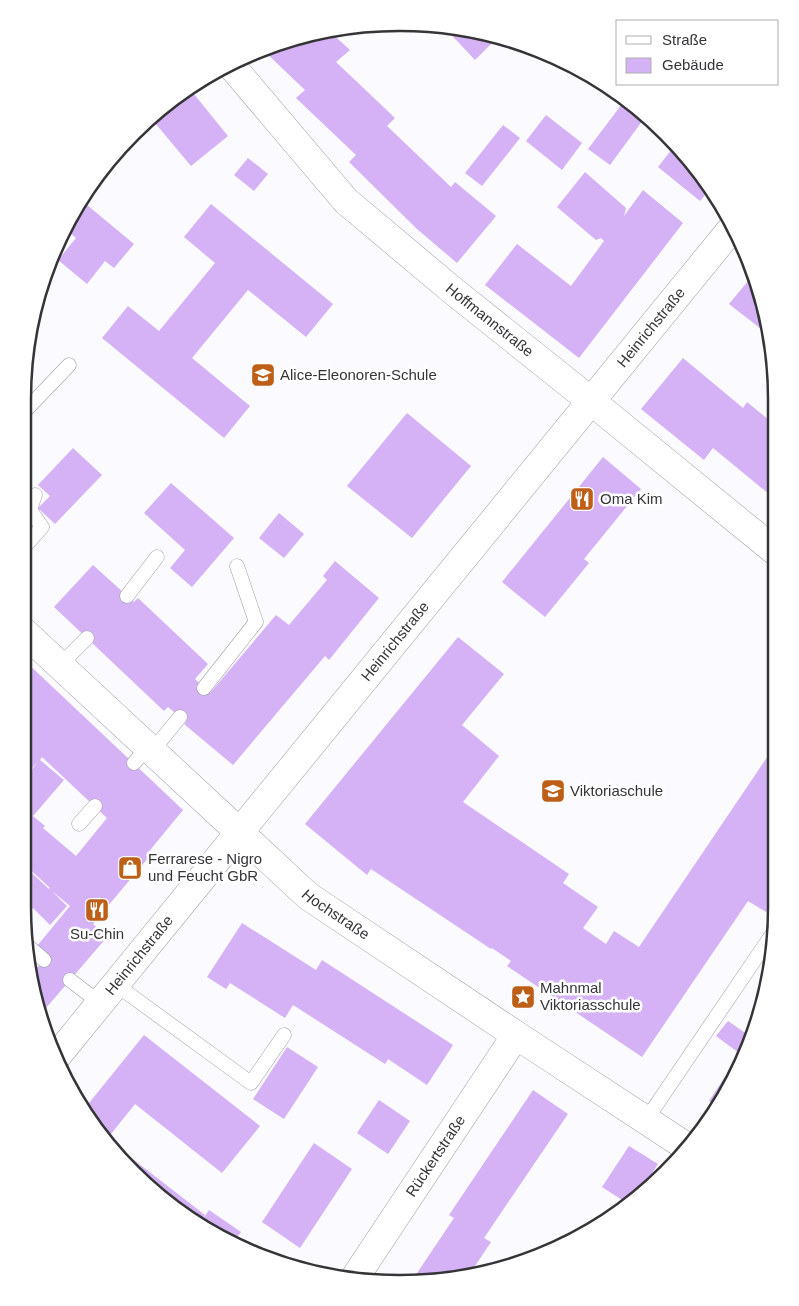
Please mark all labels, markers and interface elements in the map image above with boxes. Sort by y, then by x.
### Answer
legend [616,20,779,85]
text: Straße [662,31,707,48]
text: Gebäude [662,56,724,73]
street label: Hoffmannstraße [443,280,537,360]
street label: Heinrichstraße [613,284,688,370]
school or university icon: Alice-Eleonoren-Schule [250,362,276,388]
place label: Alice-Eleonoren-Schule [280,366,437,383]
restaurant icon: Oma Kim [569,486,595,512]
place label: Oma Kim [600,490,663,507]
street label: Heinrichstraße [357,598,432,684]
school or university icon: Viktoriaschule [540,778,566,804]
place label: Viktoriaschule [570,782,663,799]
place label: Ferrarese - Nigro und Feucht GbR [148,850,262,884]
shop icon: Ferrarese - Nigro und Feucht GbR [117,855,143,881]
street label: Hochstraße [299,886,373,943]
restaurant icon: Su-Chin [84,897,110,923]
street label: Heinrichstraße [101,912,176,998]
place label: Su-Chin [70,925,124,942]
place label: Mahnmal Viktoriasschule [540,979,641,1013]
place icon: Mahnmal Viktoriasschule [510,984,536,1010]
street label: Rückertstraße [402,1112,468,1200]

